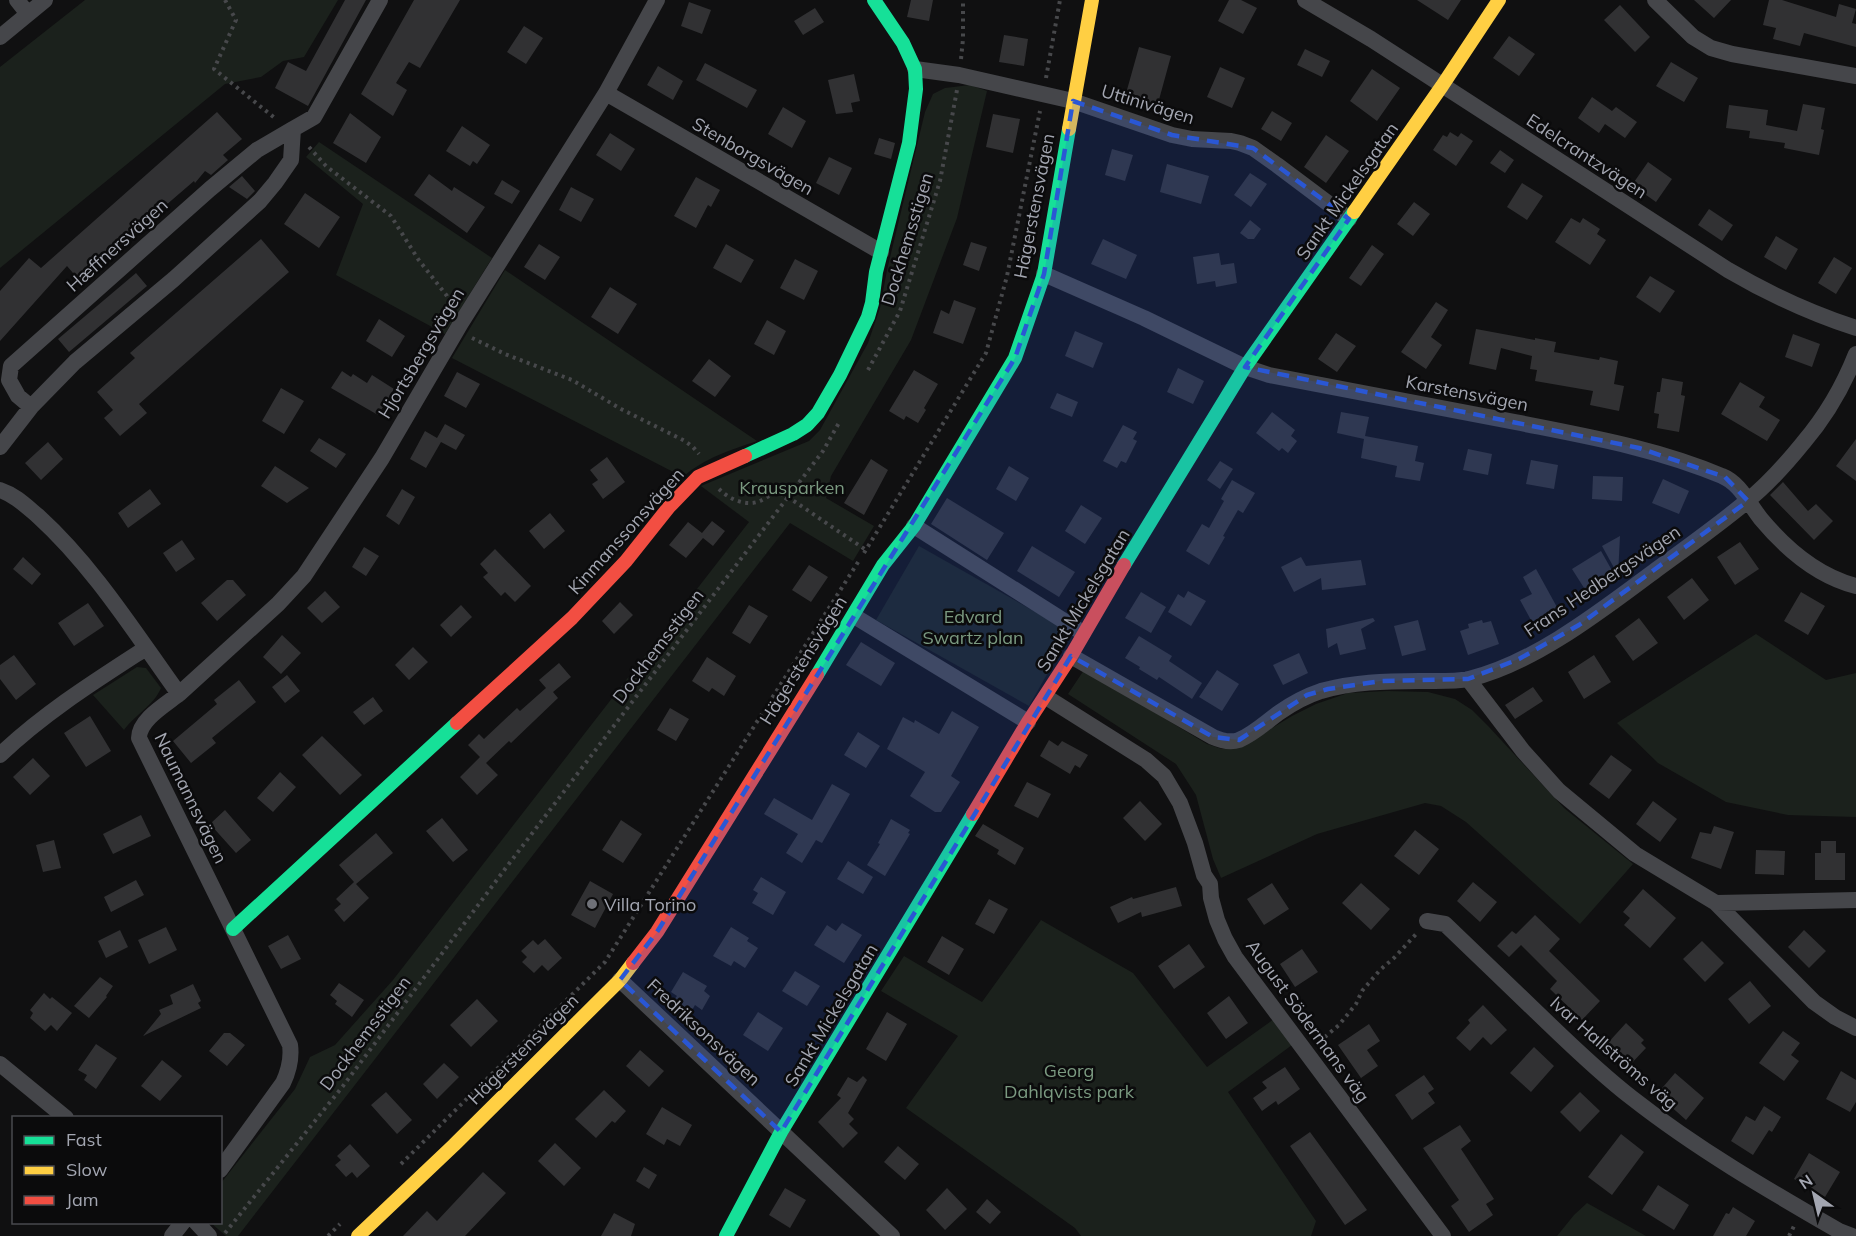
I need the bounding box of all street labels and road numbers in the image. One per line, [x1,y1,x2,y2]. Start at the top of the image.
street label: Uttinivägen [1099,79,1197,129]
street label: Edelcrantzvägen [1522,108,1652,204]
street label: Stenborgsvägen [688,112,818,200]
street label: Sankt Mickelsgatan [1291,118,1403,264]
street label: Hägerstensvägen [1009,131,1059,281]
street label: Dockhemsstigen [876,170,938,308]
street label: Hæffnersvägen [62,193,172,297]
street label: Hjortsbergsvägen [373,283,469,423]
street label: Karstensvägen [1404,370,1530,416]
street label: Kinmanssonsvägen [563,463,689,599]
street label: Frans Hedbergsvägen [1519,520,1685,642]
street label: Sankt Mickelsgatan [1031,524,1135,676]
street label: Dockhemsstigen [607,584,709,708]
street label: Hägerstensvägen [754,591,852,729]
street label: Naumannsvägen [149,729,233,867]
street label: August Södermans väg [1241,935,1375,1107]
street label: Sankt Mickelsgatan [779,939,883,1091]
street label: Dockhemsstigen [314,971,416,1095]
street label: Fredriksonsvägen [642,973,766,1091]
street label: Hägerstensvägen [463,989,583,1109]
street label: Ivar Hallströms väg [1545,991,1683,1115]

